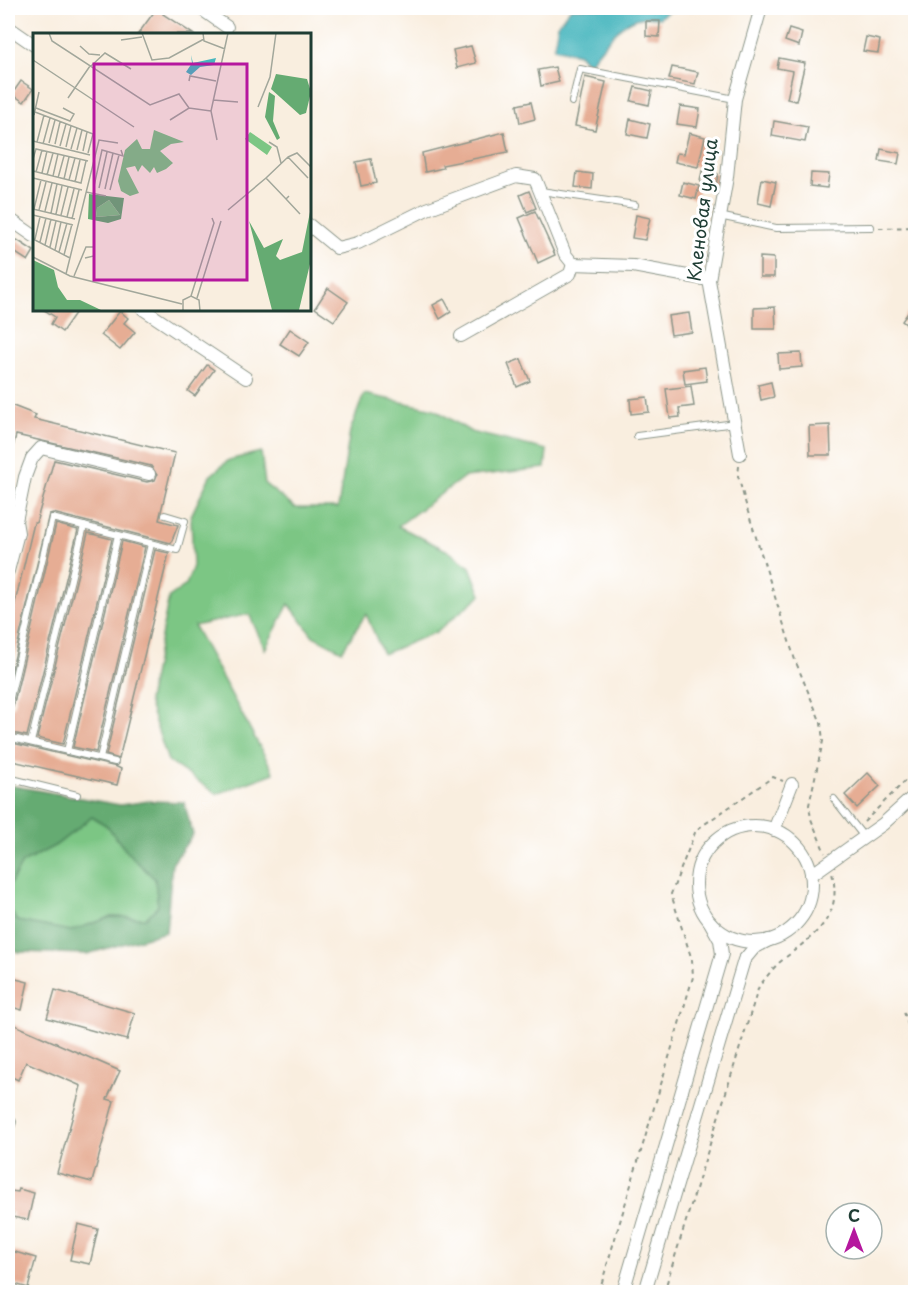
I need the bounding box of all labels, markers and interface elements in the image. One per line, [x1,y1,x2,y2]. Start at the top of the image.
inset map [33,33,310,310]
street label: Кленовая улица [679,136,724,283]
north arrow [824,1201,884,1261]
text: С [848,1203,860,1227]

